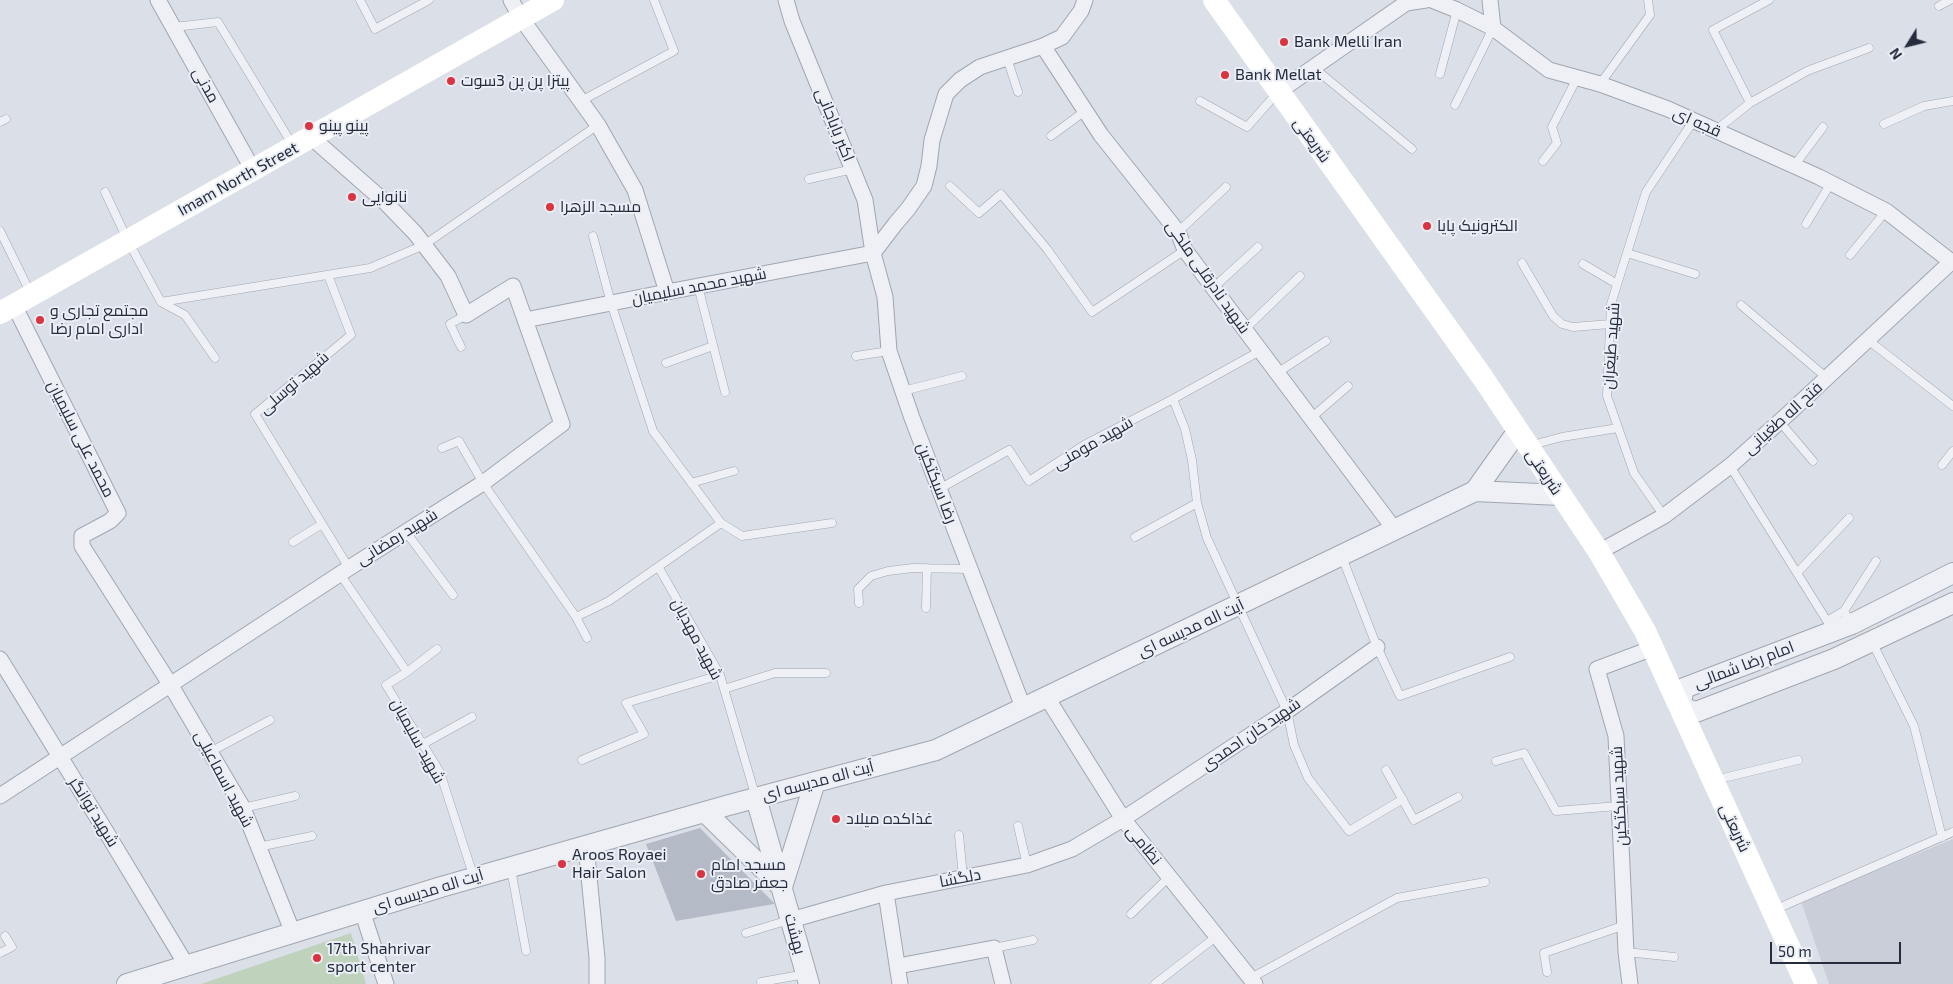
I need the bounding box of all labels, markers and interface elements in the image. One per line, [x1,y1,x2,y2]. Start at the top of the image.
north arrow [1883,20,1933,70]
place label: Bank Melli Iran [1294,32,1402,52]
marker: Bank Melli Iran [1278,36,1290,48]
text: N [1886,45,1905,63]
street label: مدنی [189,64,223,106]
place label: Bank Mellat [1235,65,1322,85]
marker: Bank Mellat [1219,69,1231,81]
place label: پیتزا پن پن 3سوت [461,71,569,91]
marker: پیتزا پن پن 3سوت [445,75,457,87]
street label: اکبر باباجانی [812,86,858,164]
street label: قجه ای [1670,103,1724,141]
street label: شریعتی [1289,114,1335,166]
place label: پینو پینو [319,116,368,136]
marker: پینو پینو [303,120,315,132]
street label: Imam North Street [174,138,302,220]
place label: نانوایی [362,187,407,207]
marker: نانوایی [346,191,358,203]
place label: مسجد الزهرا [560,197,641,217]
marker: مسجد الزهرا [544,201,556,213]
place label: الکترونیک پایا [1437,216,1518,236]
street label: شهید نادرقلی ملکی [1162,217,1254,337]
marker: الکترونیک پایا [1421,220,1433,232]
street label: شهید محمد سلیمیان [630,263,768,309]
place label: مجتمع تجاری و اداری امام رضا [50,301,149,339]
street label: شهید طیغران [1598,302,1624,390]
marker: مجتمع تجاری و اداری امام رضا [34,314,46,326]
street label: شهید توسلی [255,347,333,419]
street label: محمد علی سلیمیان [43,377,119,501]
street label: فتح اله طغیانی [1740,378,1826,458]
street label: شهید مومنی [1050,412,1136,474]
street label: رضا سبکتکین [913,440,961,526]
street label: شریعتی [1522,445,1566,499]
street label: شهید رمضانی [353,505,441,569]
street label: شهید مهدیان [667,595,727,683]
street label: آیت اله مدیسه ای [1135,595,1247,661]
street label: امام رضا شمالی [1691,637,1797,693]
street label: شهید خان احمدی [1198,694,1304,774]
street label: شهید سلیمیان [387,695,449,787]
street label: شهید اسماعیلی [190,727,258,831]
street label: شهید سبکتکین [1607,745,1631,847]
street label: آیت اله مدیسه ای [760,757,876,805]
street label: شهید توانگر [65,773,123,851]
street label: شریعتی [1716,801,1754,855]
place label: غذاکده میلاد [846,809,933,829]
marker: غذاکده میلاد [830,813,842,825]
street label: نظامی [1122,821,1166,869]
place label: Aroos Royaei Hair Salon [572,845,667,883]
place label: مسجد امام جعفر صادق [711,855,788,893]
marker: Aroos Royaei Hair Salon [556,858,568,870]
street label: آیت اله مدیسه ای [370,865,486,917]
street label: دلگشا [938,865,982,891]
marker: مسجد امام جعفر صادق [695,868,707,880]
street label: بهشت [780,911,810,957]
scale bar [1773,932,1904,964]
place label: 17th Shahrivar sport center [327,939,431,977]
text: 50 m [1778,942,1812,960]
marker: 17th Shahrivar sport center [311,952,323,964]

